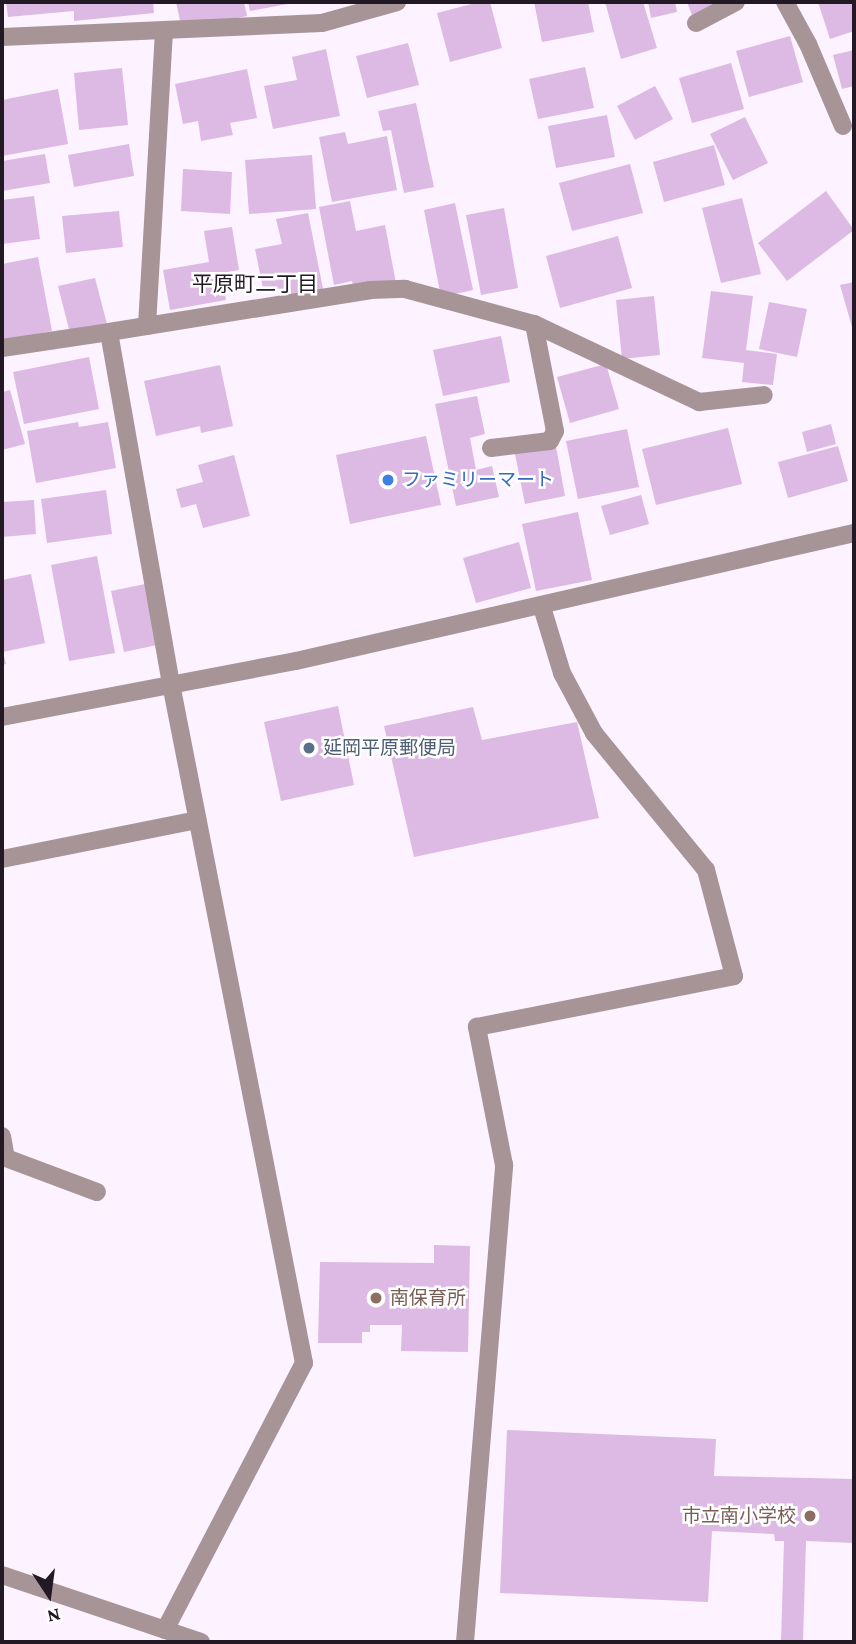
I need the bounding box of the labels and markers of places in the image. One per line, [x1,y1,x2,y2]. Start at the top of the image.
place label: ファミリーマート [402,469,554,491]
marker: ファミリーマート [380,472,396,488]
place label: 延岡平原郵便局 [323,737,456,759]
marker: 延岡平原郵便局 [301,740,317,756]
place label: 南保育所 [390,1287,466,1309]
marker: 南保育所 [368,1290,384,1306]
place label: 市立南小学校 [682,1505,796,1527]
marker: 市立南小学校 [802,1508,818,1524]

